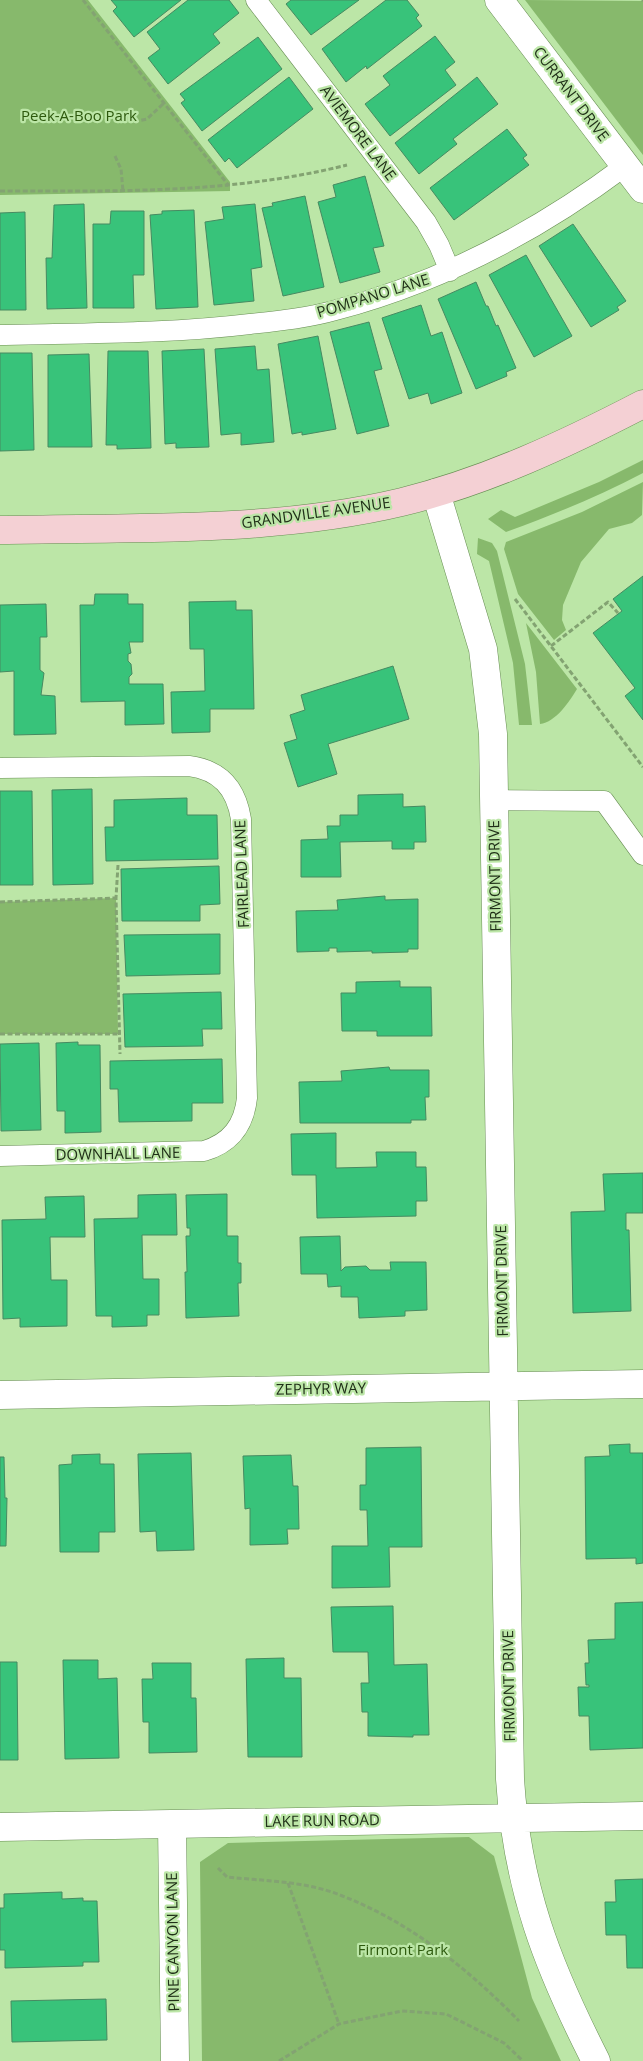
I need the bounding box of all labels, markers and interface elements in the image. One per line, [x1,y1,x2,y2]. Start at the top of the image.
street label: CURRANT DRIVE [530,42,614,145]
street label: AVIEMORE LANE [316,81,401,184]
park label: Peek-A-Boo Park [21,105,137,125]
street label: POMPANO LANE [314,268,431,322]
street label: GRANDVILLE AVENUE [240,492,392,532]
street label: FAIRLEAD LANE [229,820,253,928]
street label: FIRMONT DRIVE [483,820,505,932]
street label: DOWNHALL LANE [55,1142,181,1164]
street label: FIRMONT DRIVE [490,1225,512,1337]
street label: ZEPHYR WAY [276,1377,367,1399]
street label: FIRMONT DRIVE [497,1630,519,1742]
street label: LAKE RUN ROAD [264,1809,380,1831]
street label: PINE CANYON LANE [161,1872,183,2012]
park label: Firmont Park [358,1939,448,1959]

